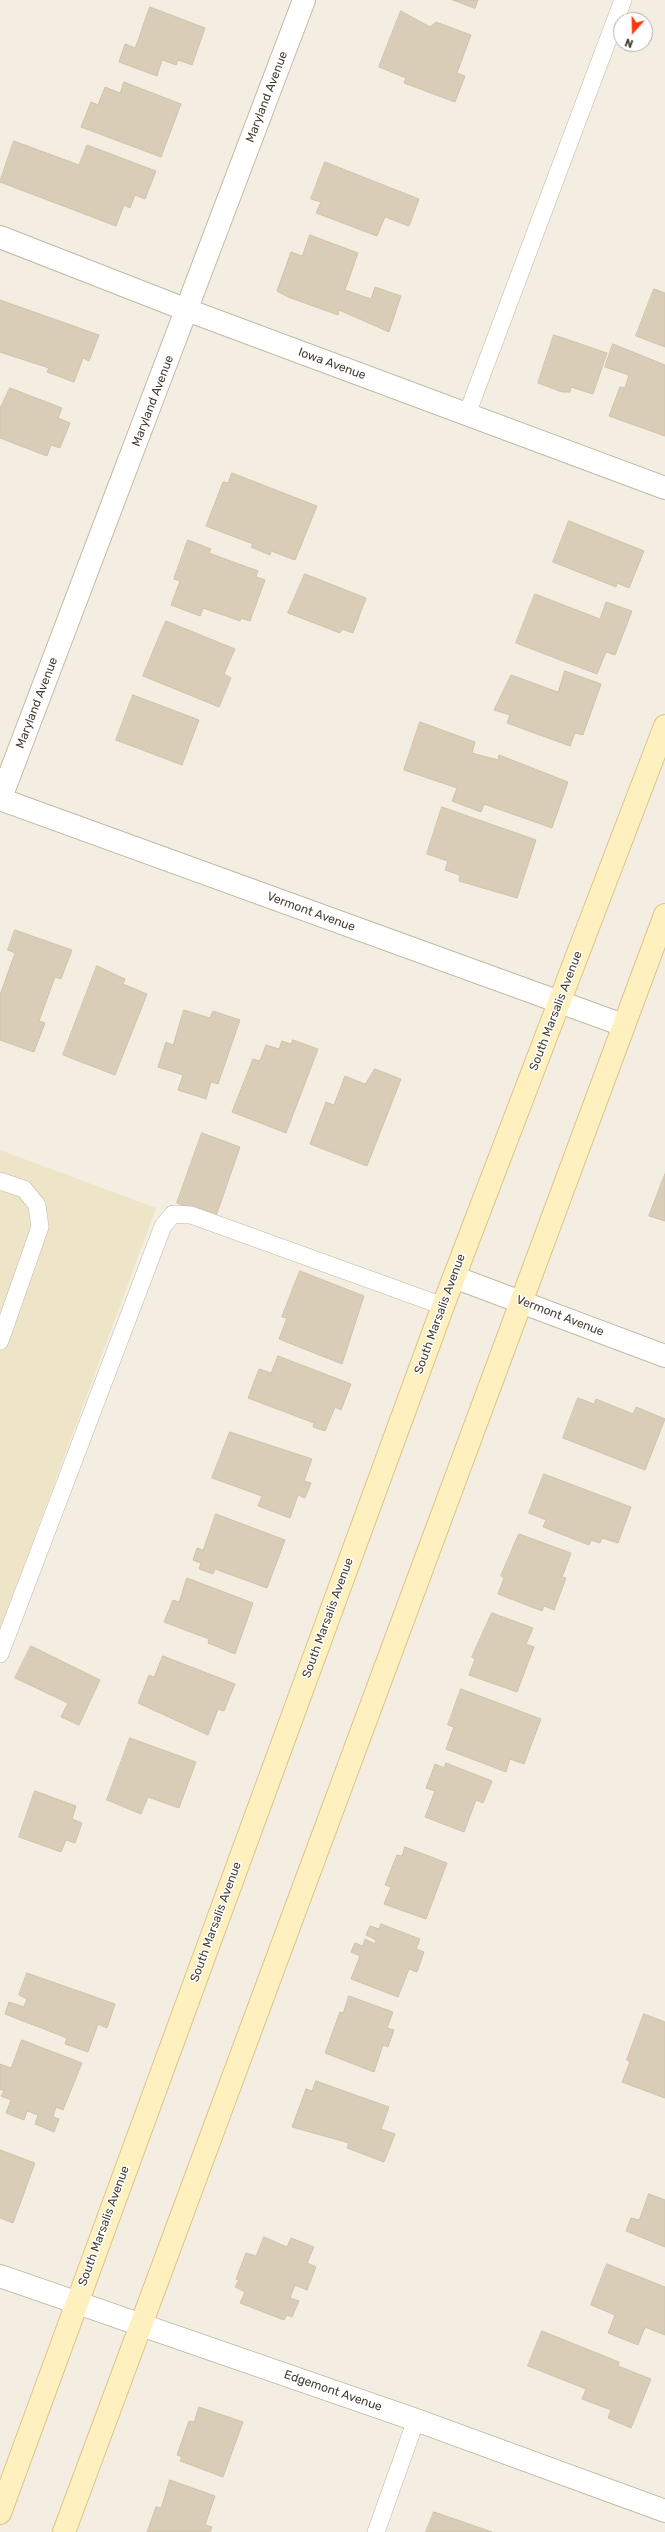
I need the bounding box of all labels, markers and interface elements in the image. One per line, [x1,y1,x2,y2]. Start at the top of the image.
north arrow [613,12,653,52]
text: N [623,35,635,50]
street label: Maryland Avenue [243,49,291,145]
street label: Iowa Avenue [296,345,368,383]
street label: Maryland Avenue [129,353,177,449]
street label: Maryland Avenue [13,655,61,751]
street label: Vermont Avenue [265,889,357,935]
street label: South Marsalis Avenue [527,949,585,1073]
street label: South Marsalis Avenue [412,1252,468,1376]
street label: Vermont Avenue [514,1293,606,1339]
street label: South Marsalis Avenue [300,1556,356,1680]
street label: South Marsalis Avenue [188,1860,244,1984]
street label: South Marsalis Avenue [76,2164,132,2288]
street label: Edgemont Avenue [282,2367,384,2415]

